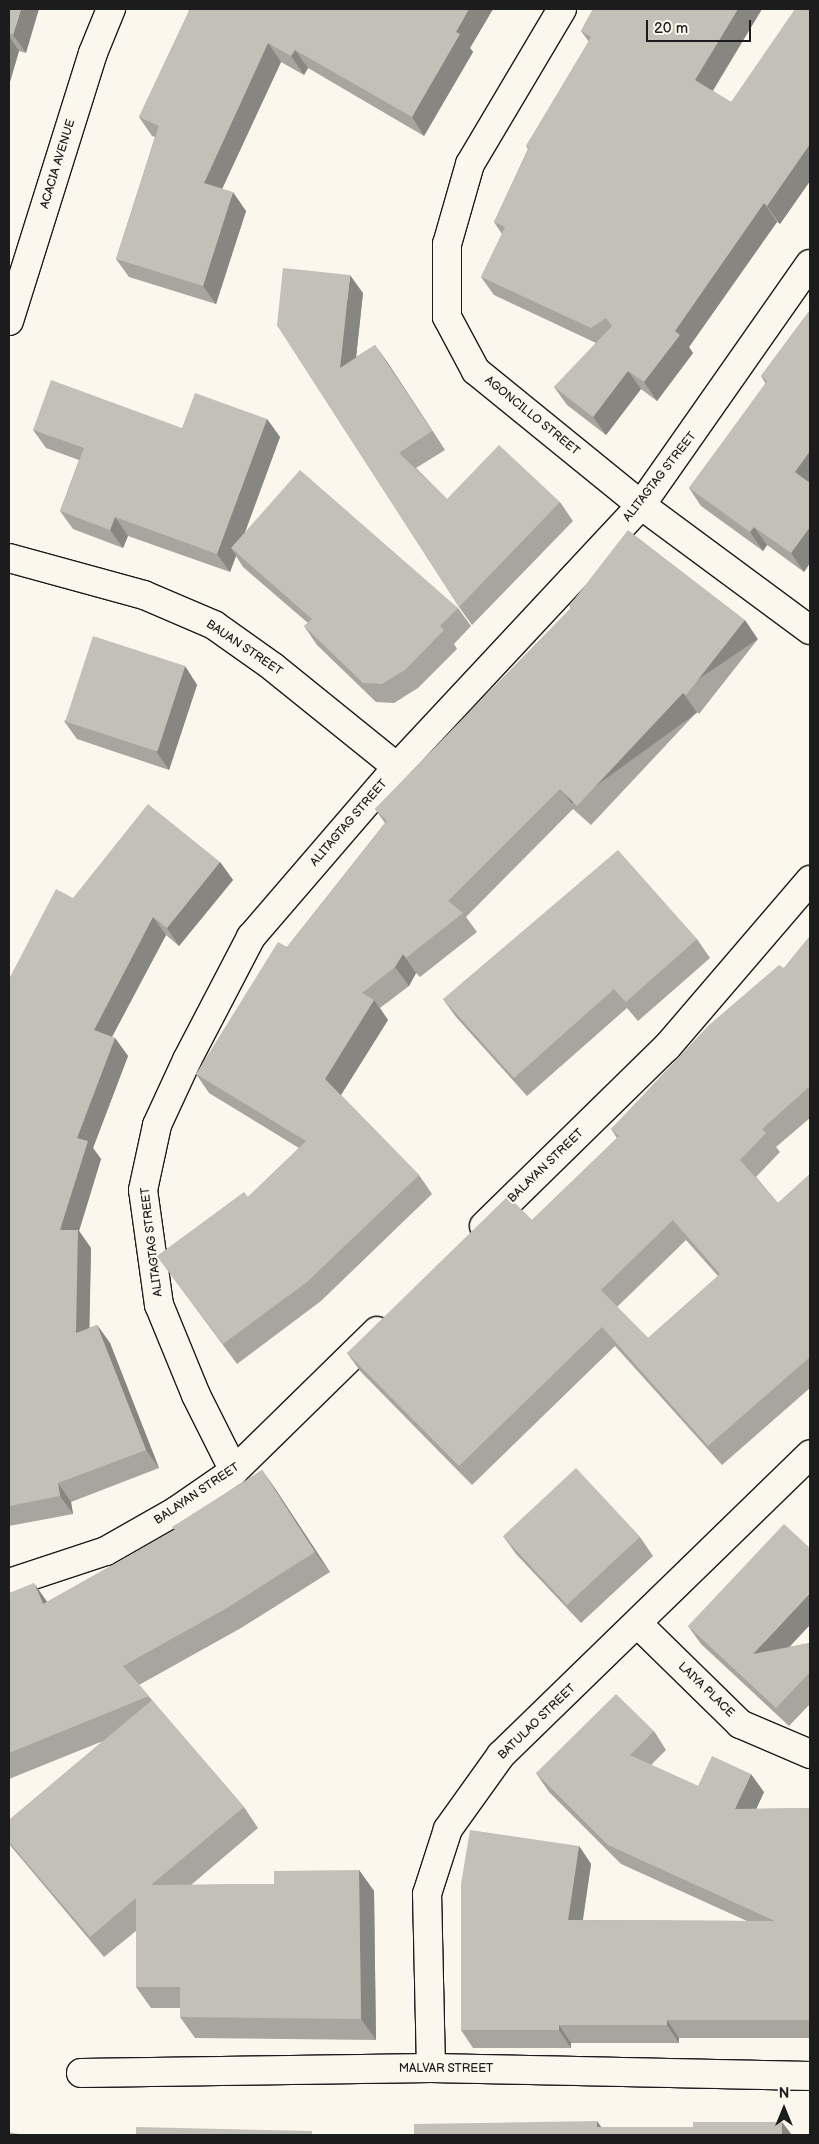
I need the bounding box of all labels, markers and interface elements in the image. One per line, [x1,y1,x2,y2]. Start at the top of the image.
scale bar [649,10,754,42]
text: 20 m [654,19,688,38]
street label: ACACIA AVENUE [38,118,78,210]
street label: AGONCILLO STREET [482,373,582,459]
street label: ALITAGTAG STREET [620,429,700,525]
street label: BAUAN STREET [203,617,285,679]
street label: ALITAGTAG STREET [307,777,391,869]
street label: BALAYAN STREET [505,1126,587,1206]
street label: ALITAGTAG STREET [138,1186,166,1298]
street label: BALAYAN STREET [152,1460,242,1528]
street label: LAIYA PLACE [675,1660,737,1720]
street label: BATULAO STREET [495,1681,579,1763]
street label: MALVAR STREET [399,2062,493,2076]
north arrow [759,2084,809,2134]
text: N [779,2085,789,2102]

